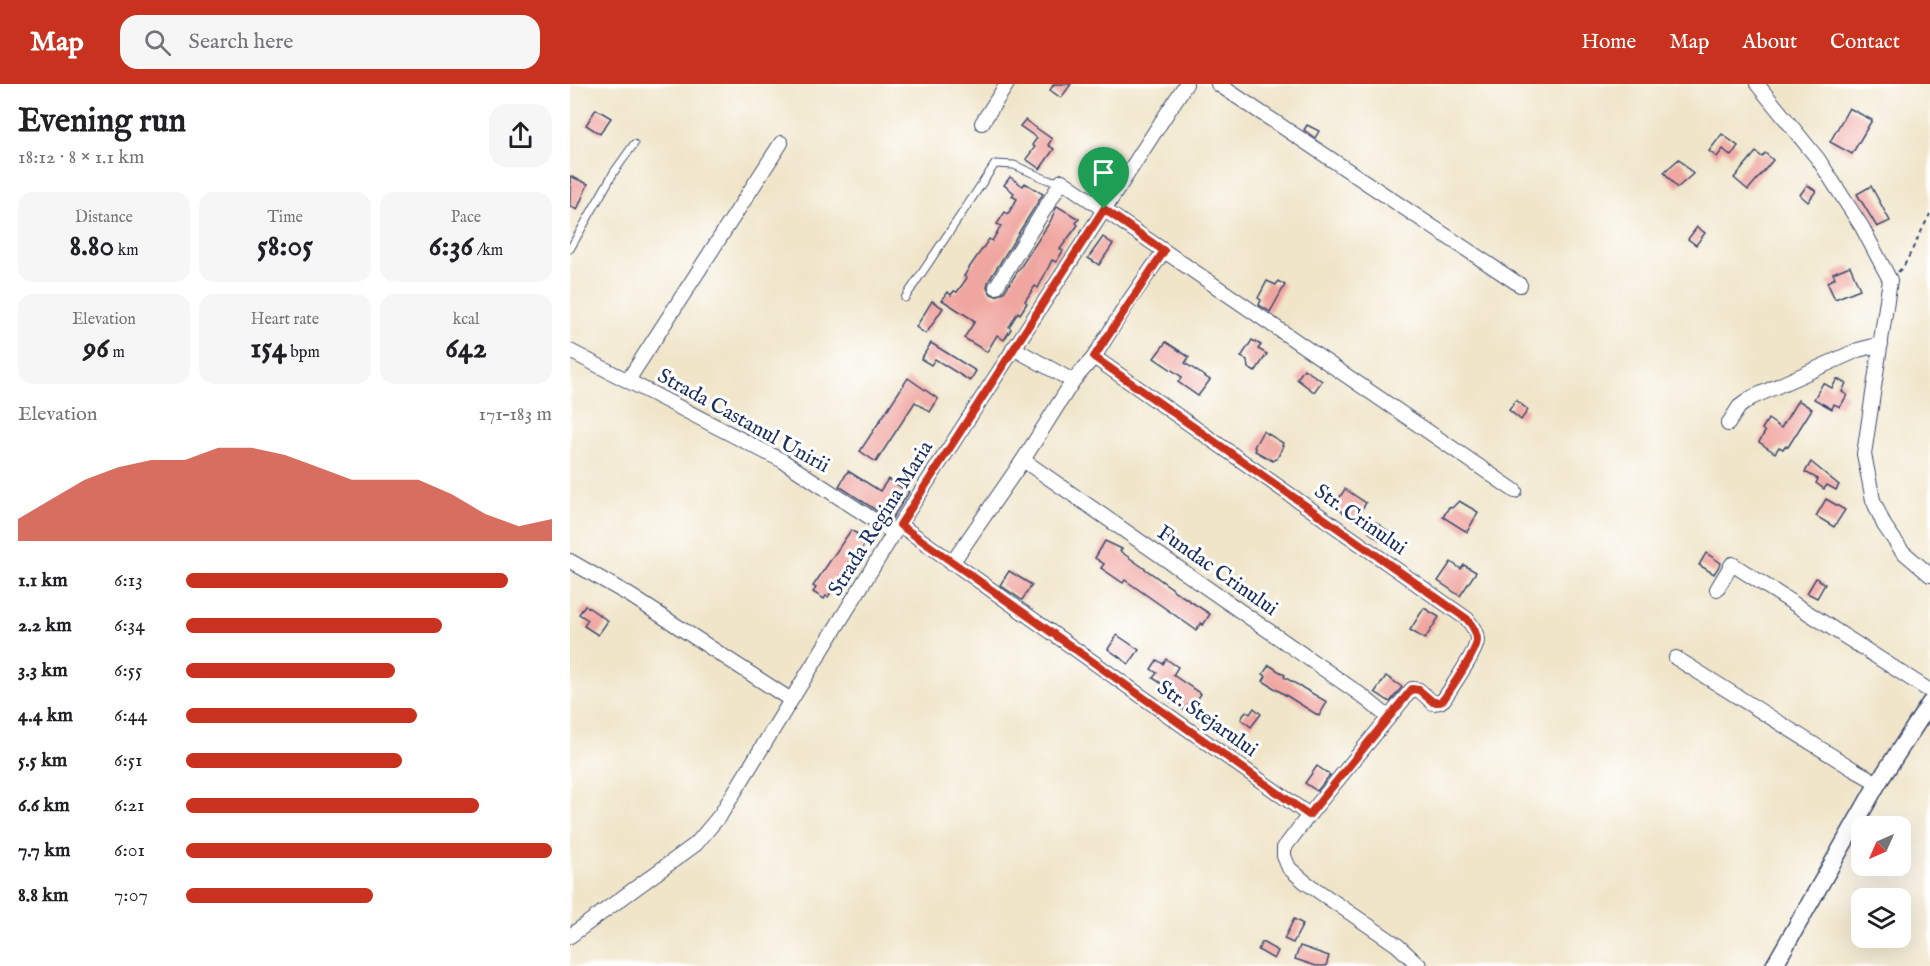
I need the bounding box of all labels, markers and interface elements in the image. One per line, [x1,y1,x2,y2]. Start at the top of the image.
search box [120,15,540,69]
text: Map [30,25,84,60]
icon: search [141,26,174,59]
text: Search here [189,28,293,56]
text: Home [1581,29,1636,56]
text: Map [1669,29,1709,56]
text: About [1742,29,1797,56]
text: Contact [1830,29,1900,56]
text: Evening run [18,101,186,143]
button: share [489,104,552,167]
text: 18:12 · 8 × 1.1 km [18,145,144,170]
pin [1078,147,1129,209]
icon: arrive [1087,156,1120,189]
text: Distance [75,208,133,228]
text: Time [267,208,303,228]
text: Pace [451,208,481,228]
text: 8.80 [69,228,114,266]
text: 58:05 [257,228,313,266]
text: 6:36 [429,228,473,266]
text: km [114,241,139,261]
text: /km [473,241,503,261]
text: Elevation [72,310,136,330]
text: Heart rate [251,310,319,330]
text: kcal [453,310,479,330]
text: 96 [83,330,109,368]
text: 154 [250,330,287,368]
text: 642 [445,330,487,368]
text: m [109,343,125,363]
text: bpm [287,343,320,363]
street label: Strada Castanul Unirii [652,363,834,480]
text: Elevation [18,402,97,427]
text: 171–183 m [478,402,552,427]
street label: Strada Regina Maria [823,435,940,602]
street label: Str. Crinului [1309,479,1412,562]
street label: Fundac Crinului [1151,520,1283,623]
text: 1.1 km [18,568,68,593]
text: 6:13 [114,568,143,593]
text: 2.2 km [18,613,72,638]
text: 6:34 [114,613,145,638]
text: 3.3 km [18,658,68,683]
text: 6:55 [114,658,142,683]
street label: Str. Stejarului [1151,675,1263,764]
text: 4.4 km [18,703,73,728]
text: 6:44 [114,703,147,728]
text: 5.5 km [18,748,67,773]
text: 6:51 [114,748,142,773]
text: 6.6 km [18,793,70,818]
text: 6:21 [114,793,145,818]
north arrow [1851,816,1911,876]
map controls [1851,816,1911,948]
text: 7.7 km [18,838,70,863]
text: 6:01 [114,838,145,863]
text: 8.8 km [18,883,69,908]
text: 7:07 [114,883,148,908]
button: layers [1851,888,1911,948]

